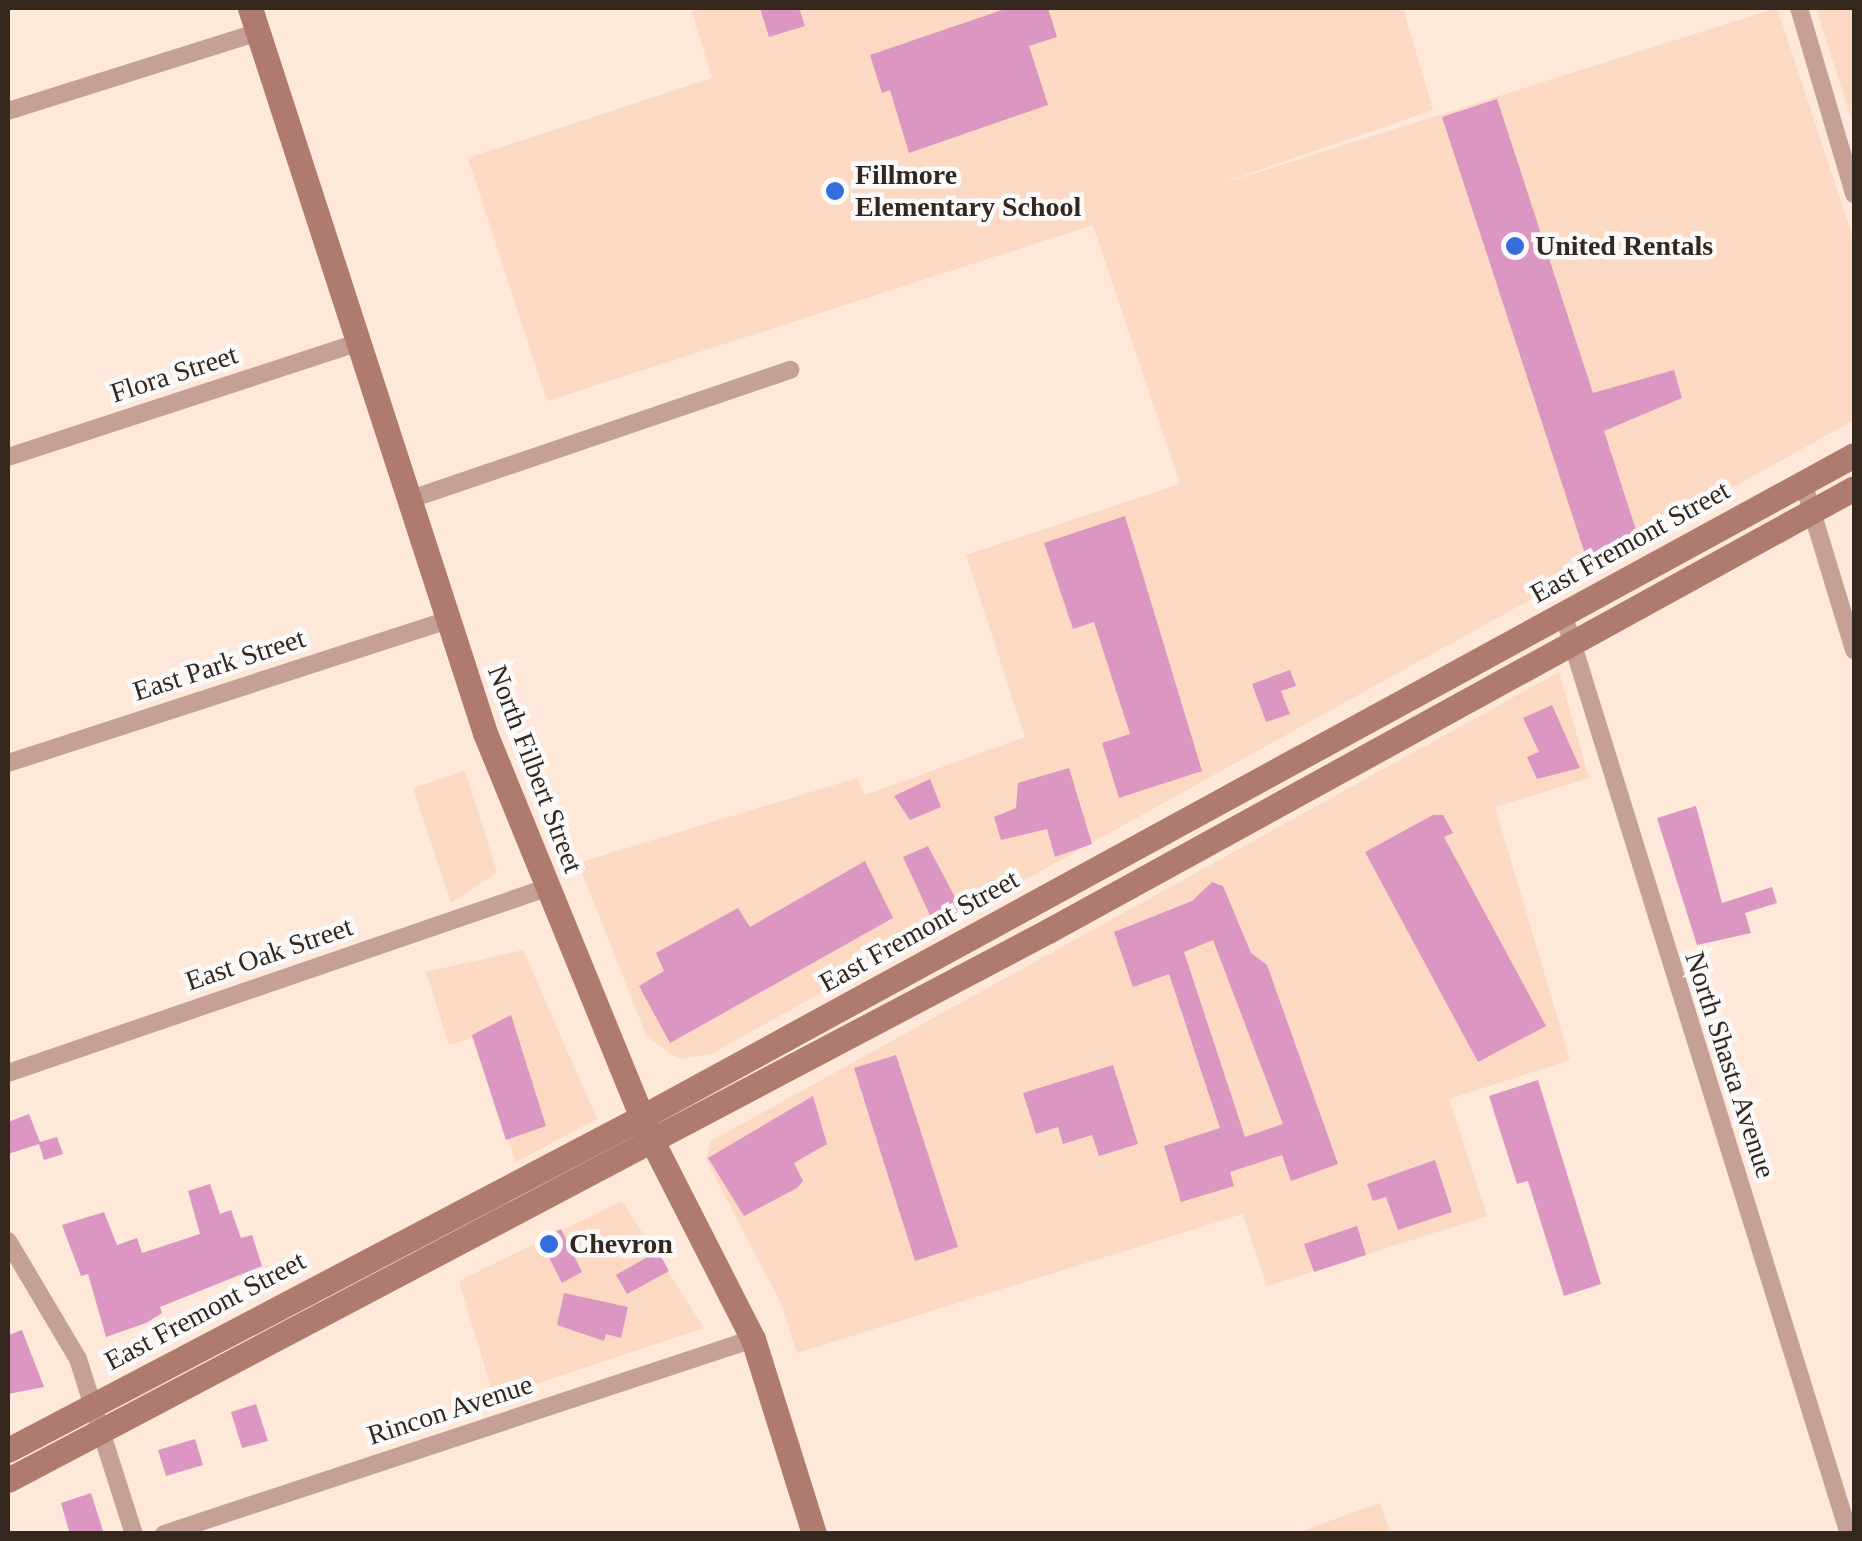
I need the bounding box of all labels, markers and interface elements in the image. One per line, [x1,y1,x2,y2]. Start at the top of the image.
place label: Fillmore Elementary School [855,158,1081,224]
marker: Fillmore Elementary School [824,180,846,202]
place label: United Rentals [1535,229,1713,263]
marker: United Rentals [1504,235,1526,257]
street label: Flora Street [106,338,242,410]
street label: East Fremont Street [1525,473,1735,611]
street label: East Park Street [129,621,309,709]
street label: North Filbert Street [480,661,590,877]
street label: East Fremont Street [814,862,1024,1000]
street label: East Oak Street [181,910,357,998]
street label: North Shasta Avenue [1677,947,1783,1183]
place label: Chevron [569,1227,673,1261]
marker: Chevron [538,1233,560,1255]
street label: East Fremont Street [99,1244,311,1378]
street label: Rincon Avenue [363,1367,537,1453]

